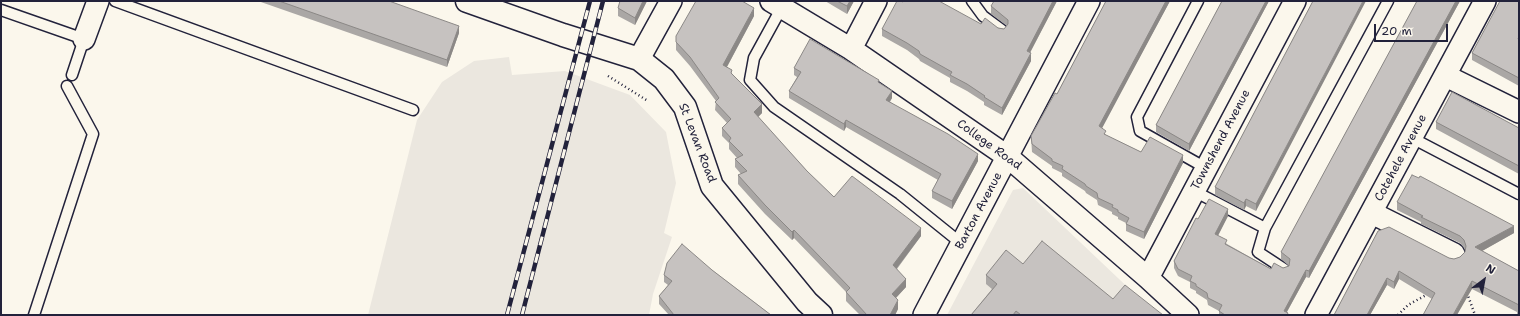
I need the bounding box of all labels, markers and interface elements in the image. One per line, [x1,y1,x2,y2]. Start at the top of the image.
scale bar [1376,16,1450,42]
text: 20 m [1381,23,1412,39]
street label: Townshend Avenue [1188,87,1254,193]
street label: St Levan Road [675,101,719,185]
street label: Cotehele Avenue [1372,112,1430,204]
street label: College Road [954,117,1024,173]
street label: Barton Avenue [953,170,1005,252]
north arrow [1464,260,1504,300]
text: N [1483,261,1498,278]

